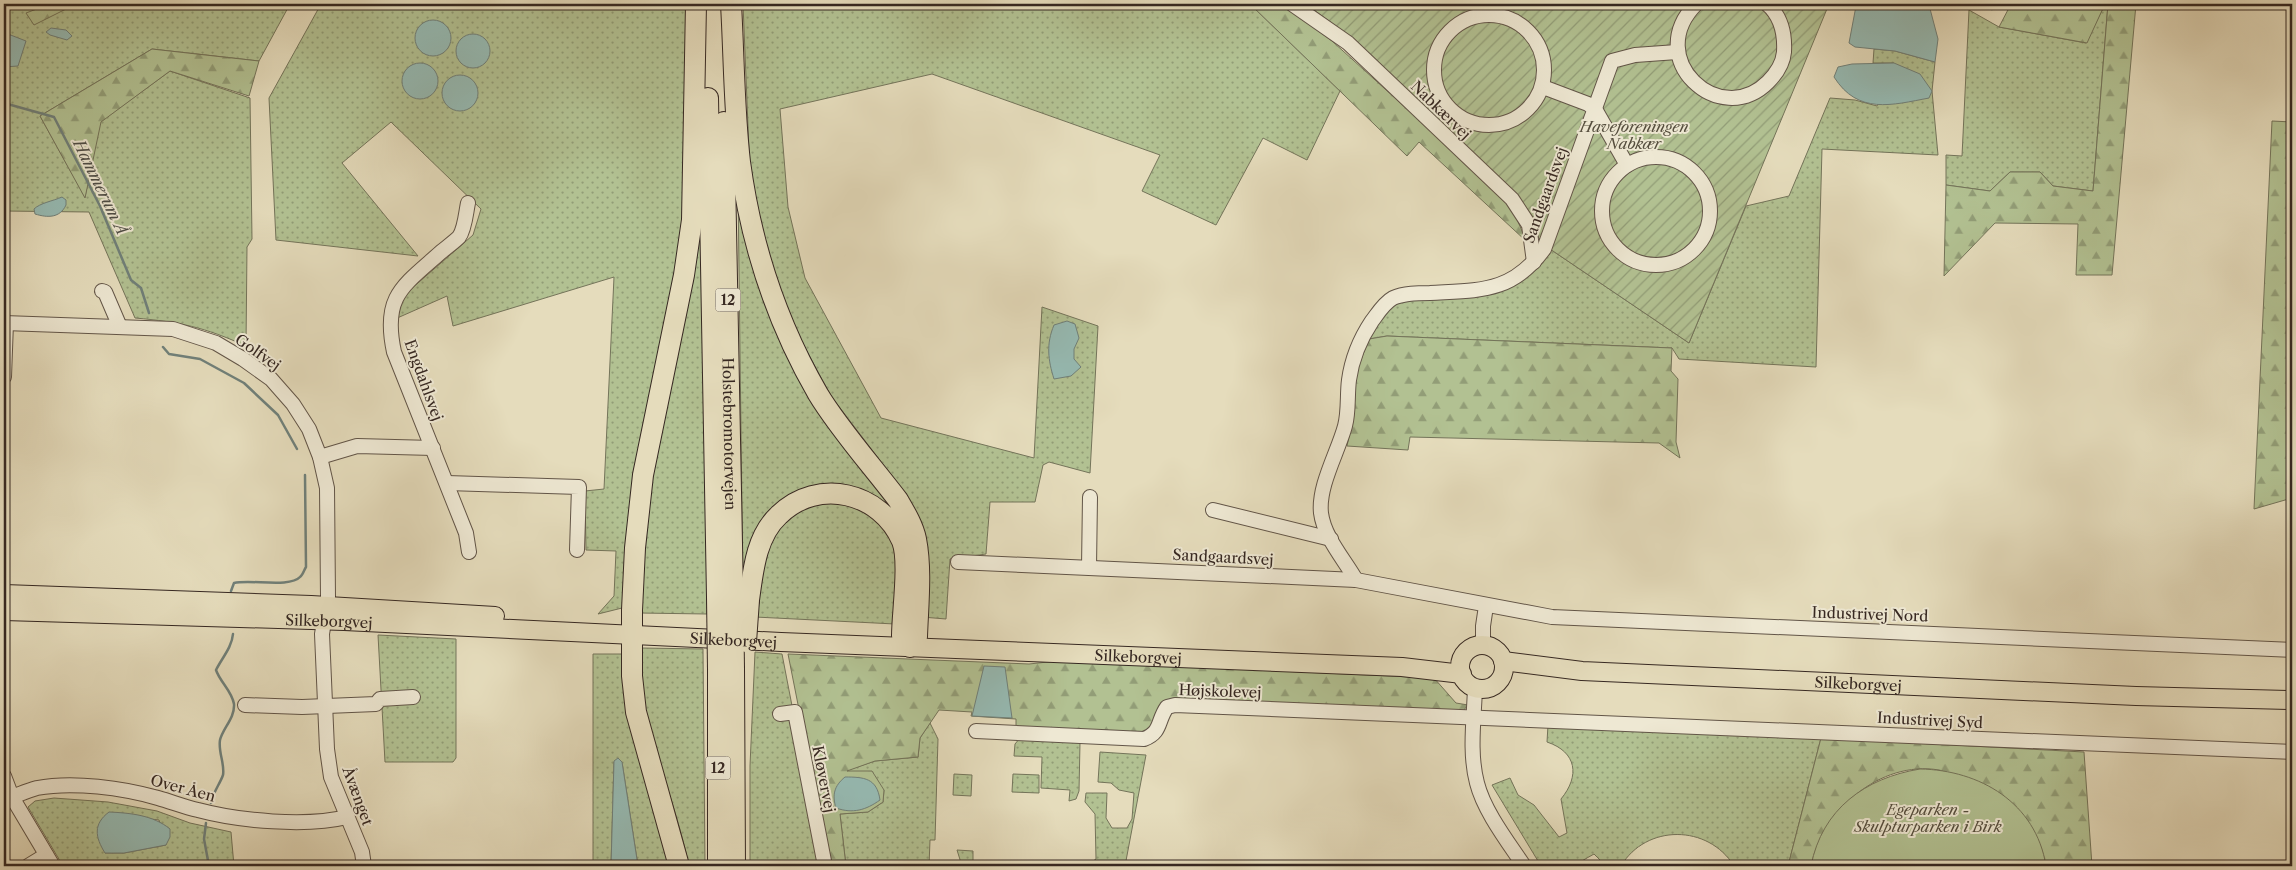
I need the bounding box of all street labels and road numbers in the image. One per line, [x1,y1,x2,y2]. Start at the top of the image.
street label: Nabkærvej [1407,77,1475,143]
street label: Sandgaardsvej [1519,144,1571,246]
road number: 12 [716,288,740,312]
street label: Golfvej [231,329,285,375]
street label: Engdahlsvej [400,337,448,423]
street label: Holstebromotorvejen [719,357,741,511]
street label: Sandgaardsvej [1172,545,1274,569]
street label: Industrivej Nord [1811,602,1929,626]
street label: Silkeborgvej [285,610,373,632]
street label: Silkeborgvej [689,628,777,651]
street label: Silkeborgvej [1094,645,1182,668]
street label: Silkeborgvej [1814,672,1902,695]
street label: Højskolevej [1178,680,1262,702]
street label: Industrivej Syd [1876,708,1984,732]
street label: Kløvervej [808,744,840,814]
road number: 12 [706,756,730,780]
street label: Åvænget [338,763,378,829]
street label: Over Åen [148,770,218,806]

